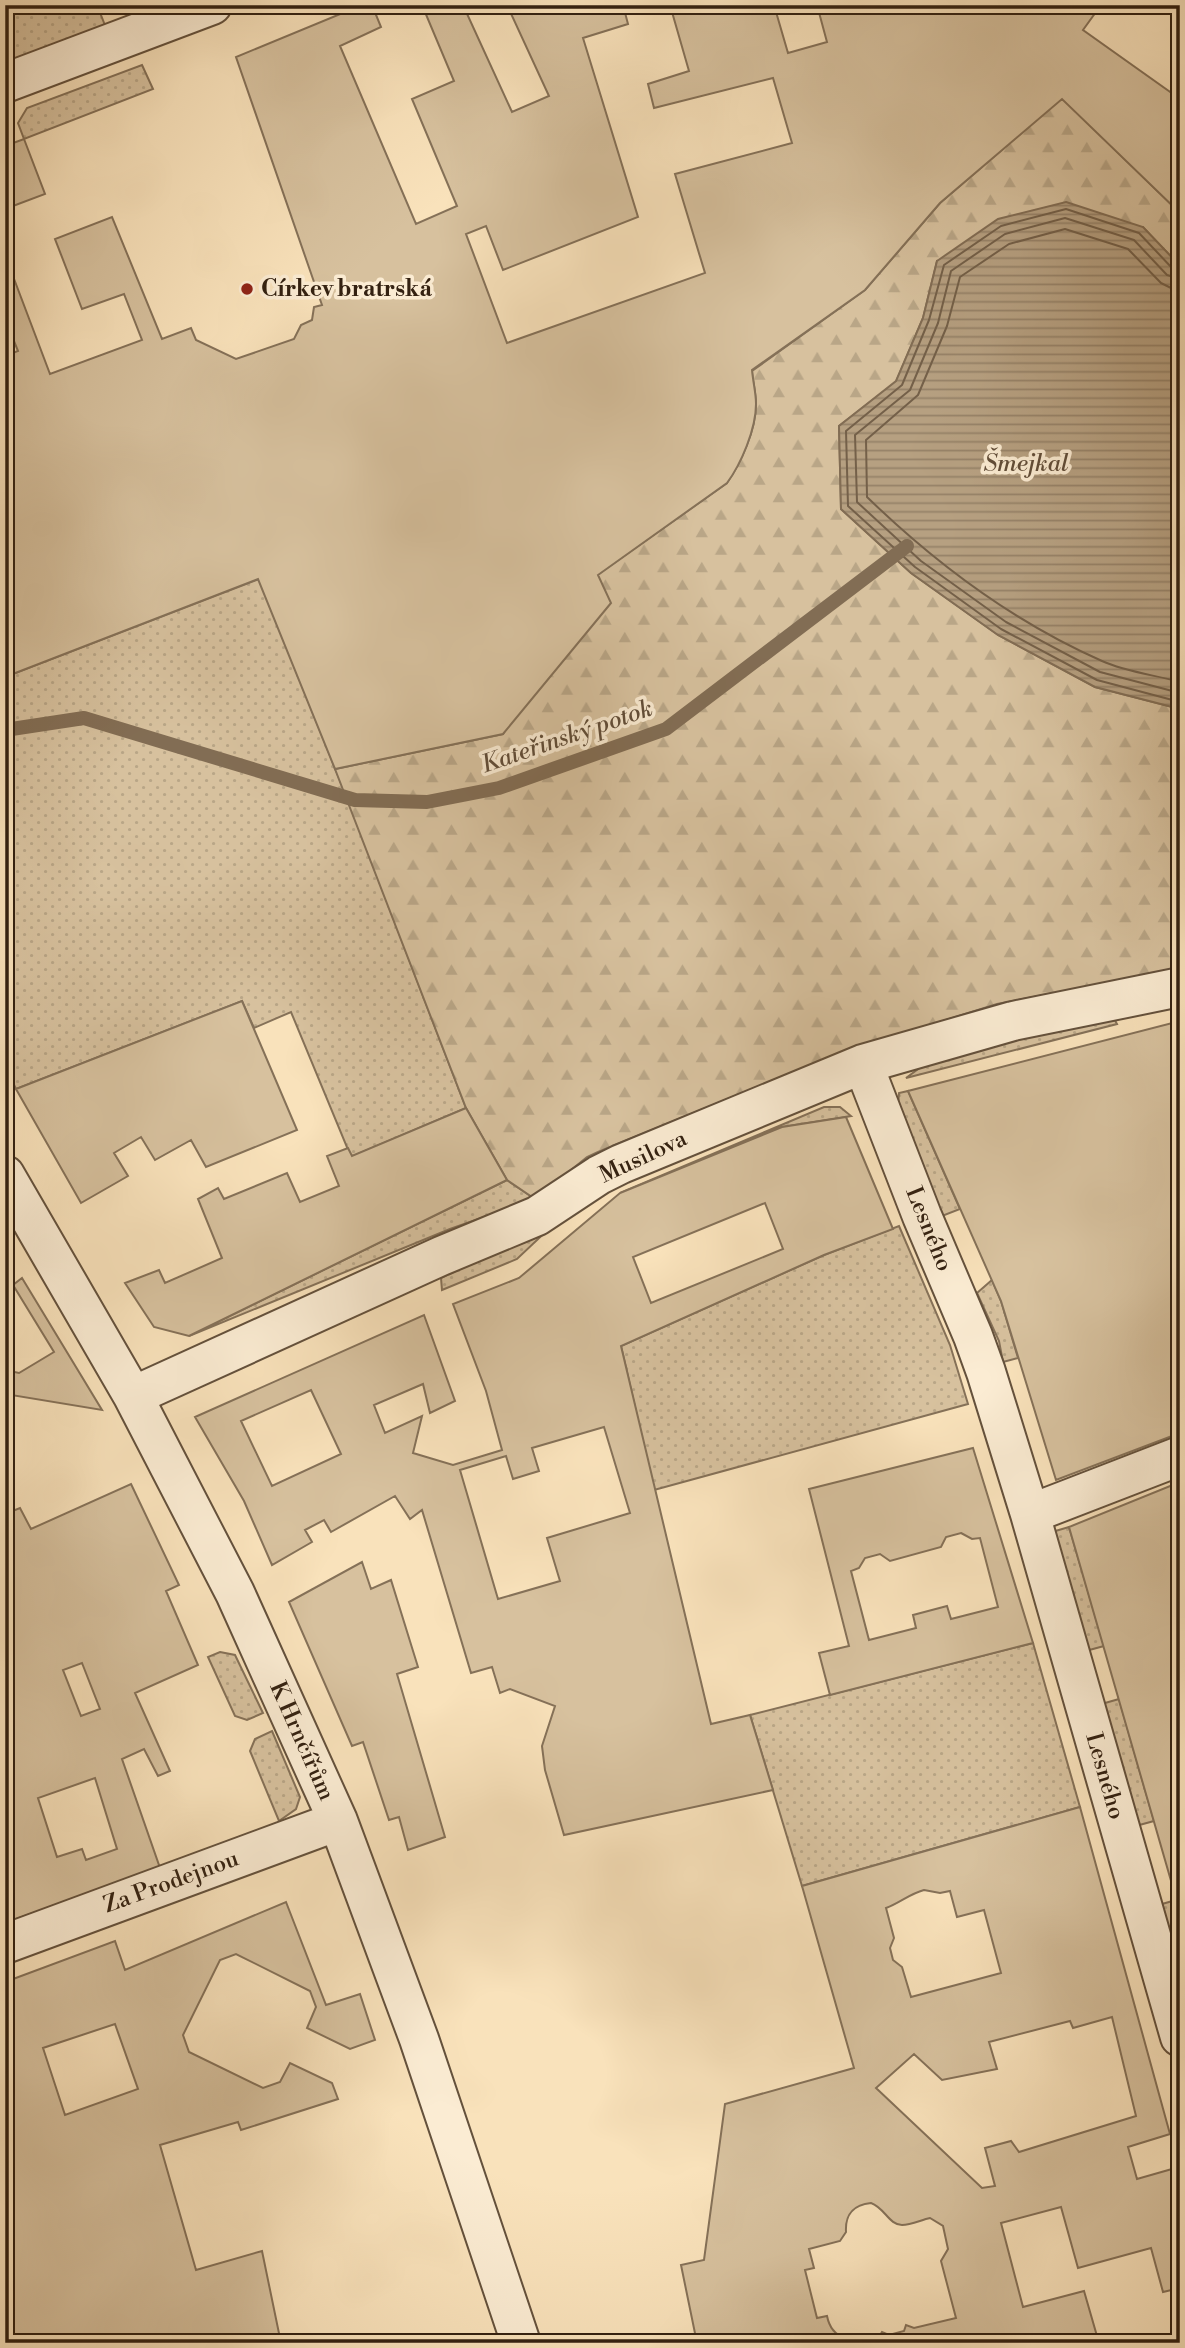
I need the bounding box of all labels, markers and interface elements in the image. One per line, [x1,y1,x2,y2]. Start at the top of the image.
place label: Církev bratrská [261,275,433,303]
marker: Církev bratrská [239,281,255,297]
water label: Šmejkal [983,447,1069,479]
water label: Kateřinský potok [477,694,657,780]
street label: Musilova [595,1124,692,1189]
street label: Lesného [899,1183,959,1275]
street label: K Hrnčířům [263,1677,341,1805]
street label: Lesného [1079,1729,1131,1823]
street label: Za Prodejnou [100,1845,242,1919]

